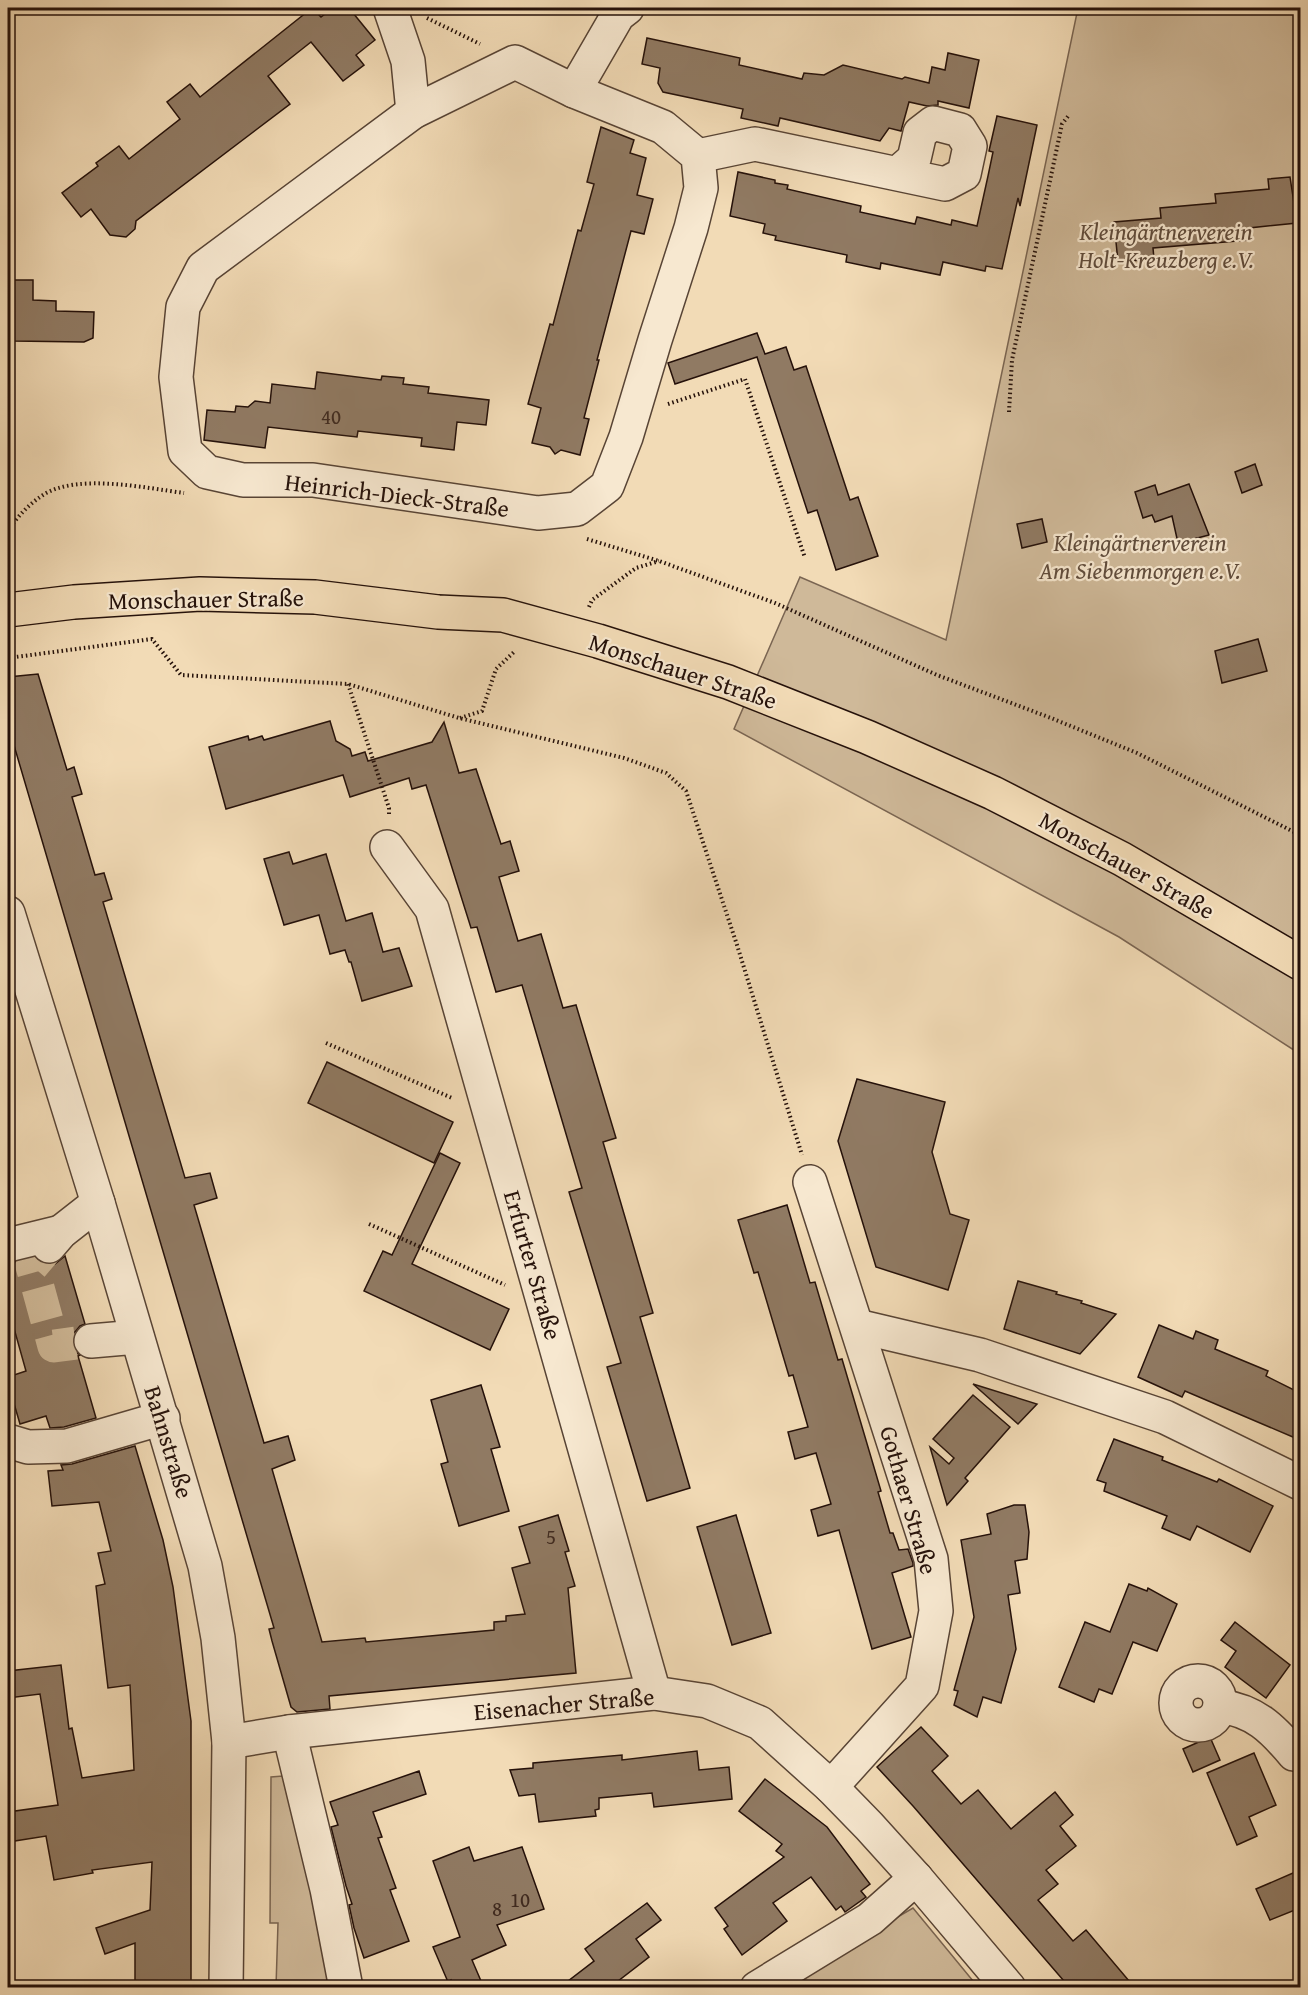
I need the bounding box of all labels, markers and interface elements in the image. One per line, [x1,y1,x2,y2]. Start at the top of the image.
park label: Kleingärtnerverein Holt-Kreuzberg e.V. [1077,214,1254,277]
house number: 40 [321,401,341,432]
street label: Heinrich-Dieck-Straße [283,464,511,526]
park label: Kleingärtnerverein Am Siebenmorgen e.V. [1038,525,1241,588]
street label: Monschauer Straße [108,580,304,618]
street label: Monschauer Straße [584,624,782,718]
street label: Monschauer Straße [1033,802,1221,928]
street label: Erfurter Straße [495,1186,571,1344]
street label: Bahnstraße [135,1381,203,1503]
street label: Gothaer Straße [871,1422,947,1578]
house number: 5 [546,1521,556,1552]
street label: Eisenacher Straße [472,1679,656,1729]
house number: 10 [510,1884,530,1915]
house number: 8 [492,1893,502,1924]

